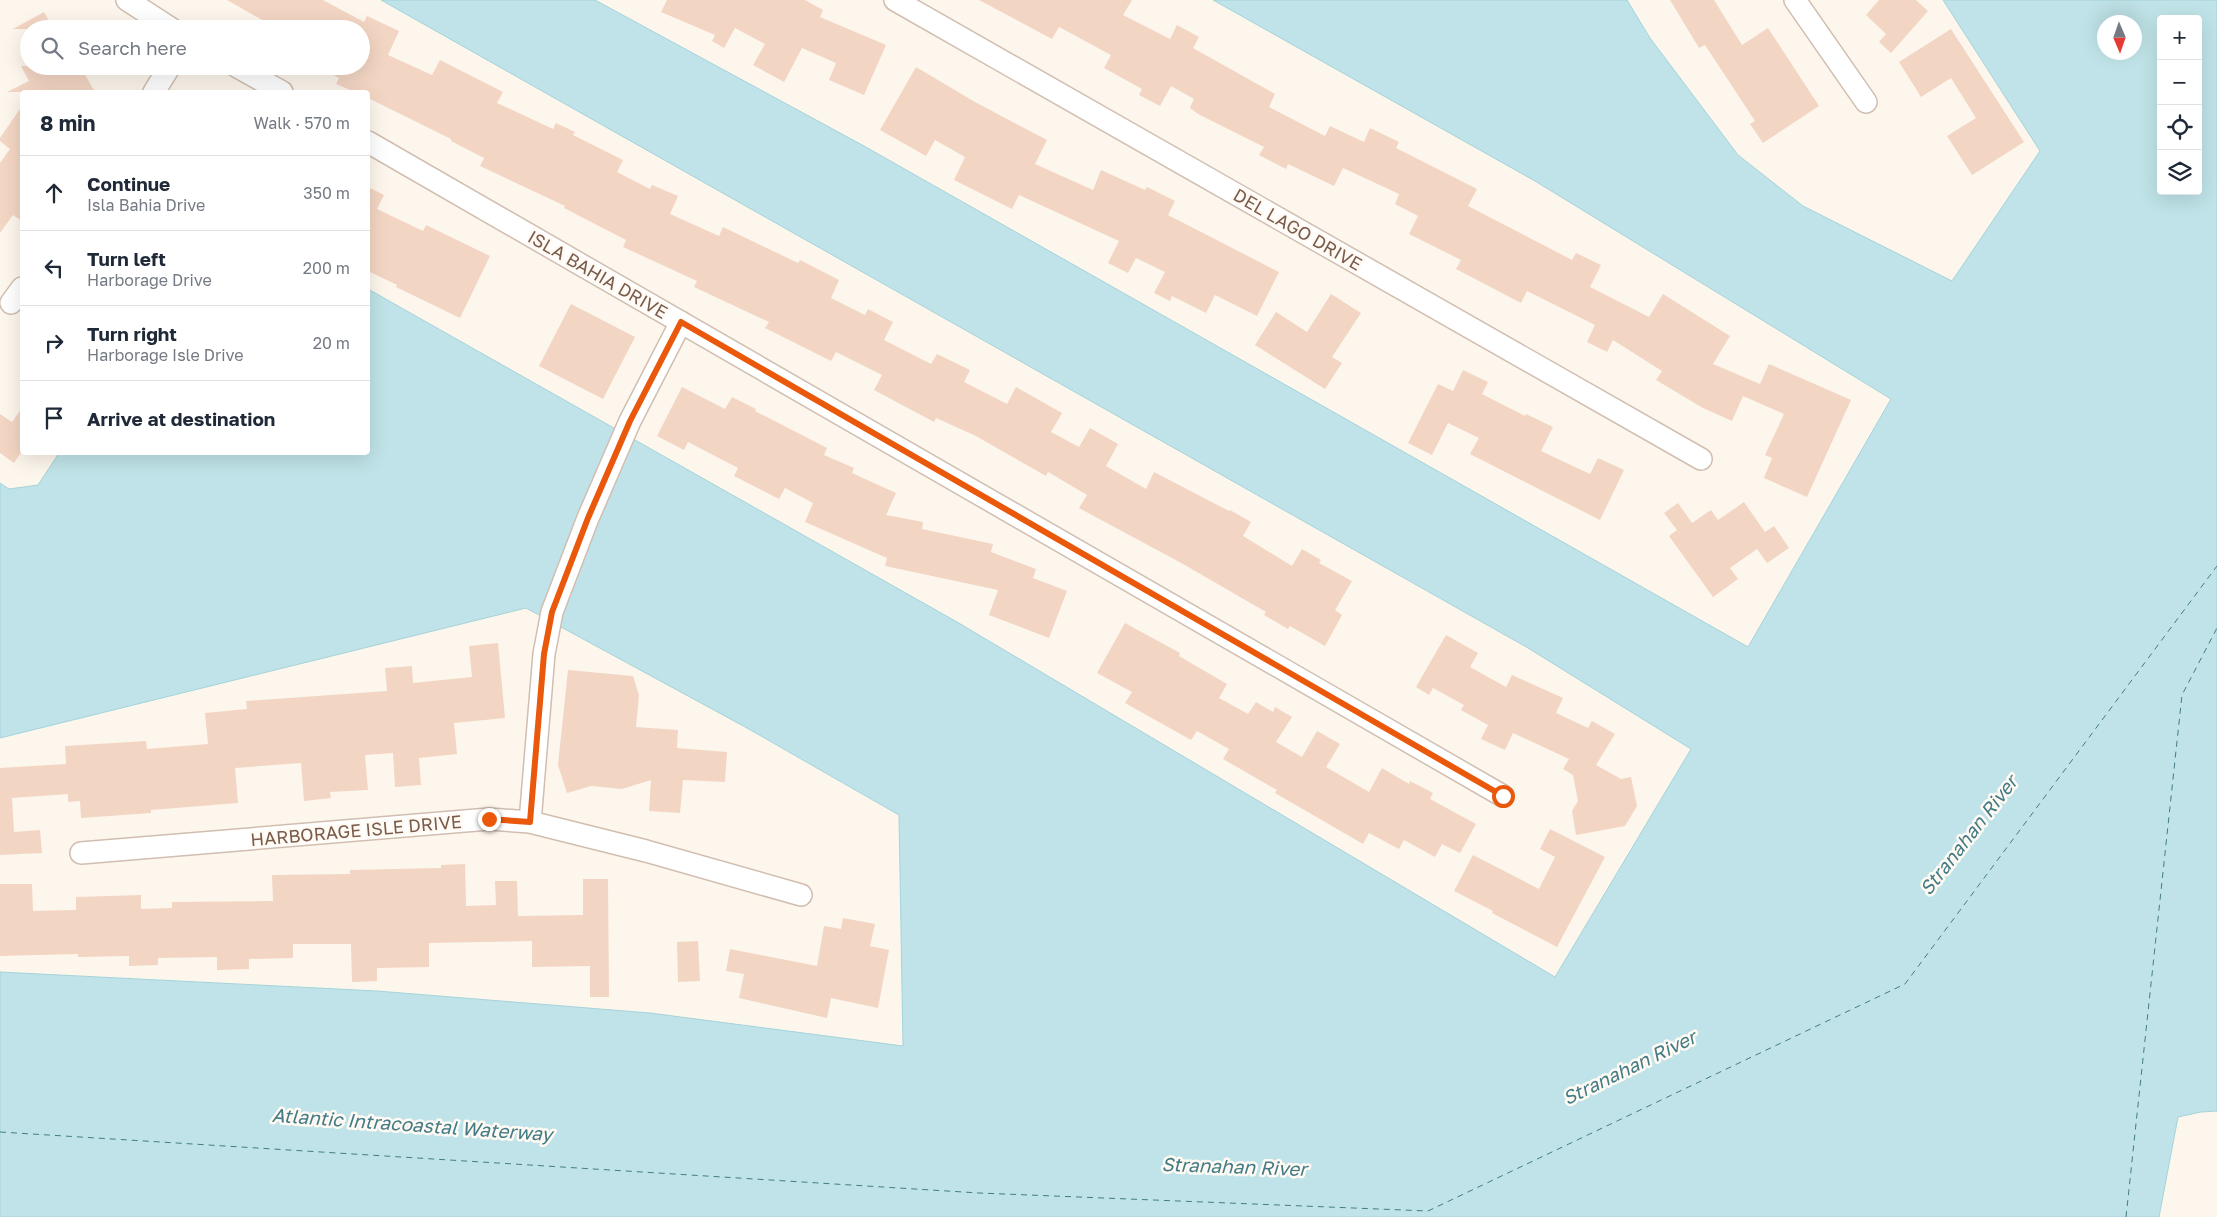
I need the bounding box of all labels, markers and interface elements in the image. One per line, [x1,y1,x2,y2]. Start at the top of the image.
north arrow [2097,15,2142,60]
map controls [2157,15,2202,195]
button: + [2157,15,2202,60]
search box [20,20,370,75]
icon: search [38,34,66,62]
text: Search here [78,36,187,59]
button: − [2157,60,2202,105]
button: locate [2157,105,2202,150]
text: 8 min [40,110,96,136]
text: Walk · 570 m [253,113,350,133]
button: layers [2157,150,2202,195]
text: Continue [87,172,170,195]
icon: ahead [40,179,68,207]
text: 350 m [303,183,350,203]
street label: DEL LAGO DRIVE [1230,183,1366,275]
text: Isla Bahia Drive [87,195,205,215]
street label: ISLA BAHIA DRIVE [524,225,672,323]
text: Turn left [87,247,166,270]
icon: left [40,254,68,282]
text: 200 m [303,258,350,278]
text: Harborage Drive [87,270,212,290]
text: Turn right [87,322,177,345]
icon: right [40,329,68,357]
text: 20 m [313,333,350,353]
text: Harborage Isle Drive [87,345,244,365]
icon: arrive [40,404,68,432]
text: Arrive at destination [87,407,275,430]
water label: Stranahan River [1914,769,2023,899]
route start [1492,785,1515,808]
route end [478,808,501,831]
street label: HARBORAGE ISLE DRIVE [250,810,462,850]
water label: Stranahan River [1559,1024,1702,1109]
water label: Atlantic Intracoastal Waterway [271,1103,555,1145]
water label: Stranahan River [1161,1152,1310,1180]

